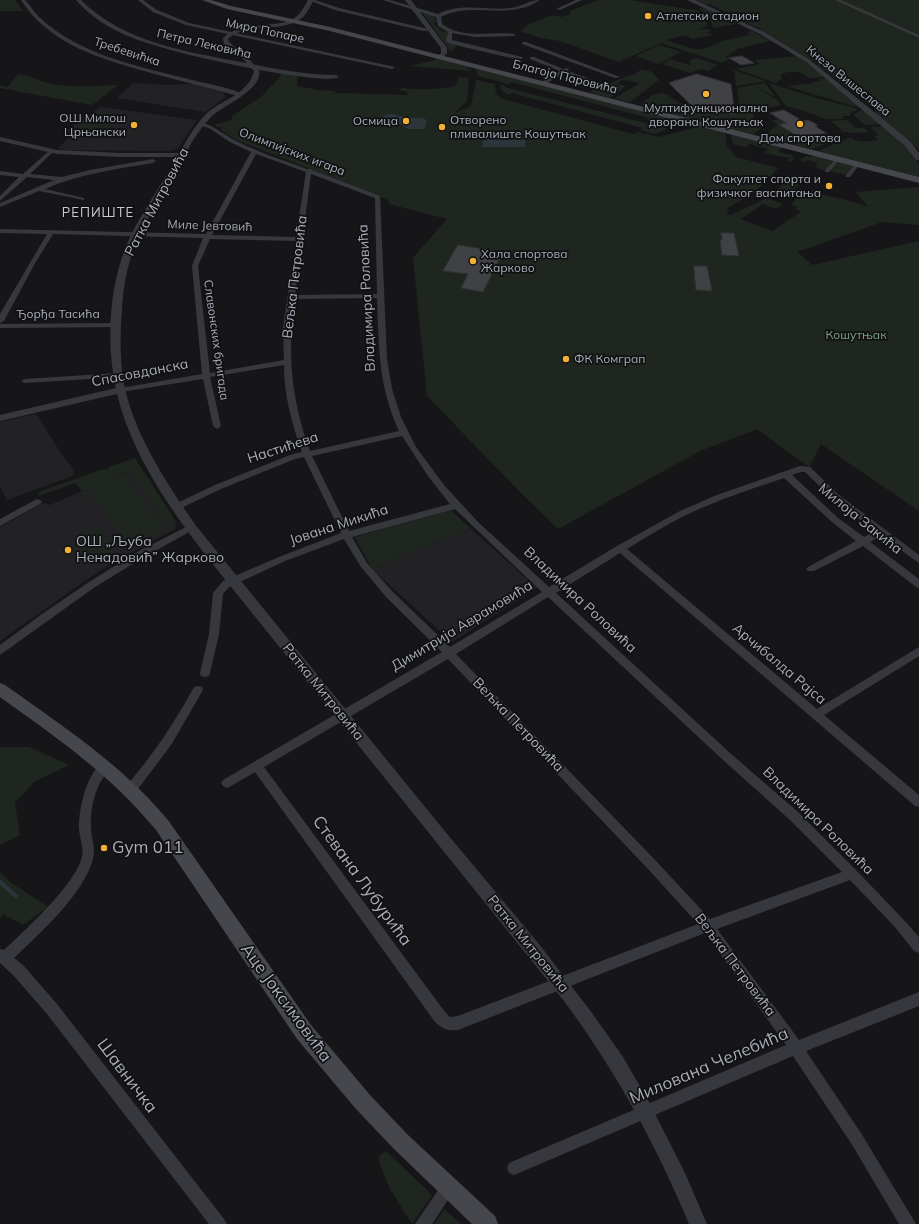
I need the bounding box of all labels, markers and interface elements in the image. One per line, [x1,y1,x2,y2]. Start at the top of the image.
place label: Атлетски стадион [656,9,759,23]
marker: Атлетски стадион [643,11,653,21]
street label: Мира Попаре [224,16,306,46]
street label: Петра Лековића [155,26,253,62]
street label: Требевићка [92,35,162,69]
street label: Кнеза Вишеслава [803,43,893,119]
street label: Благоја Паровића [511,57,619,97]
marker: Мултифункционална дворана Кошутњак [701,89,711,99]
place label: Мултифункционална дворана Кошутњак [644,101,768,129]
place label: ОШ Милош Црњански [59,111,126,139]
place label: Отворено пливалиште Кошутњак [450,113,586,141]
place label: Осмица [353,114,398,128]
marker: Осмица [401,116,411,126]
marker: Дом спортова [795,119,805,129]
marker: ОШ Милош Црњански [129,120,139,130]
marker: Отворено пливалиште Кошутњак [437,122,447,132]
street label: Олимпијских игара [237,125,347,179]
place label: Дом спортова [759,131,841,145]
street label: Ратка Митровића [121,145,193,259]
place label: Факултет спорта и физичког васпитања [697,172,821,200]
marker: Факултет спорта и физичког васпитања [824,181,834,191]
district label: РЕПИШТЕ [62,205,134,221]
street label: Вељка Петровића [279,214,311,340]
street label: Миле Јевтовић [167,217,253,235]
street label: Владимира Роловића [355,224,379,372]
place label: Хала спортова Жарково [481,247,568,275]
marker: Хала спортова Жарково [468,256,478,266]
street label: Славонских бригада [200,279,232,401]
street label: Ђорђа Тасића [16,307,100,321]
park label: Кошутњак [825,328,887,342]
place label: ФК Комграп [574,352,645,366]
marker: ФК Комграп [561,354,571,364]
street label: Спасовданска [90,355,190,391]
street label: Настићева [245,429,321,467]
street label: Милоја Закића [815,480,905,558]
street label: Јована Микића [288,501,390,549]
place label: ОШ „Љуба Ненадовић” Жарково [76,534,224,566]
street label: Владимира Роловића [520,543,640,657]
marker: ОШ „Љуба Ненадовић” Жарково [63,545,73,555]
street label: Димитрија Аврамовића [388,577,536,675]
street label: Арчибалда Рајса [729,620,829,708]
street label: Ратка Митровића [279,640,367,744]
street label: Вељка Петровића [469,675,567,775]
street label: Владимира Роловића [759,764,877,878]
street label: Стевана Лубурића [308,812,416,950]
place label: Gym 011 [112,838,183,858]
marker: Gym 011 [99,843,109,853]
street label: Ратка Митровића [484,892,572,996]
street label: Вељка Петровића [691,910,779,1020]
street label: Аце Јоксимовића [236,940,336,1066]
street label: Милована Челебића [627,1023,791,1109]
street label: Шавничка [92,1035,162,1117]

